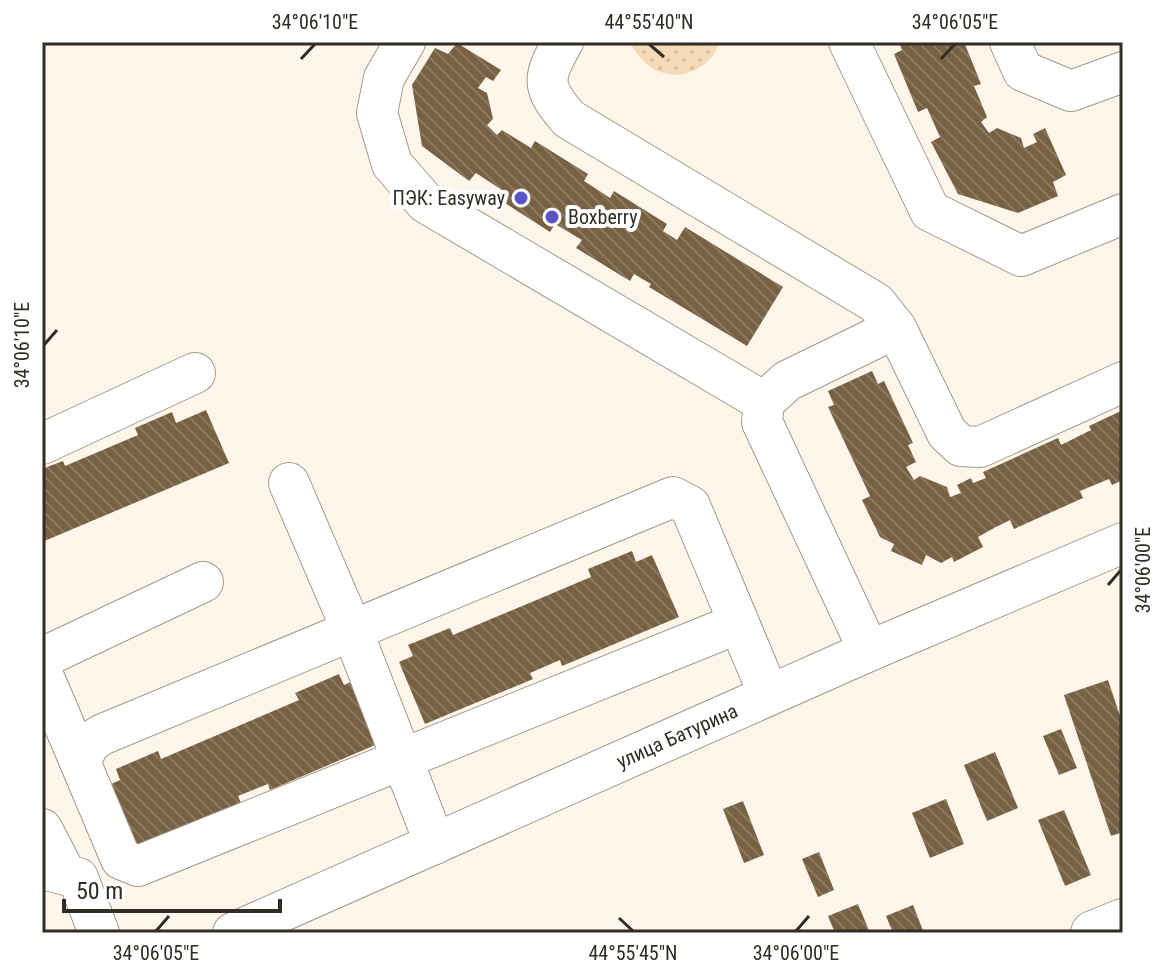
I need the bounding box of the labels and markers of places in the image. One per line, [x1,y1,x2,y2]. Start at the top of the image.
place label: ПЭК: Easyway [393,186,505,210]
marker: ПЭК: Easyway [512,189,530,207]
place label: Boxberry [568,205,637,229]
marker: Boxberry [543,208,561,226]

